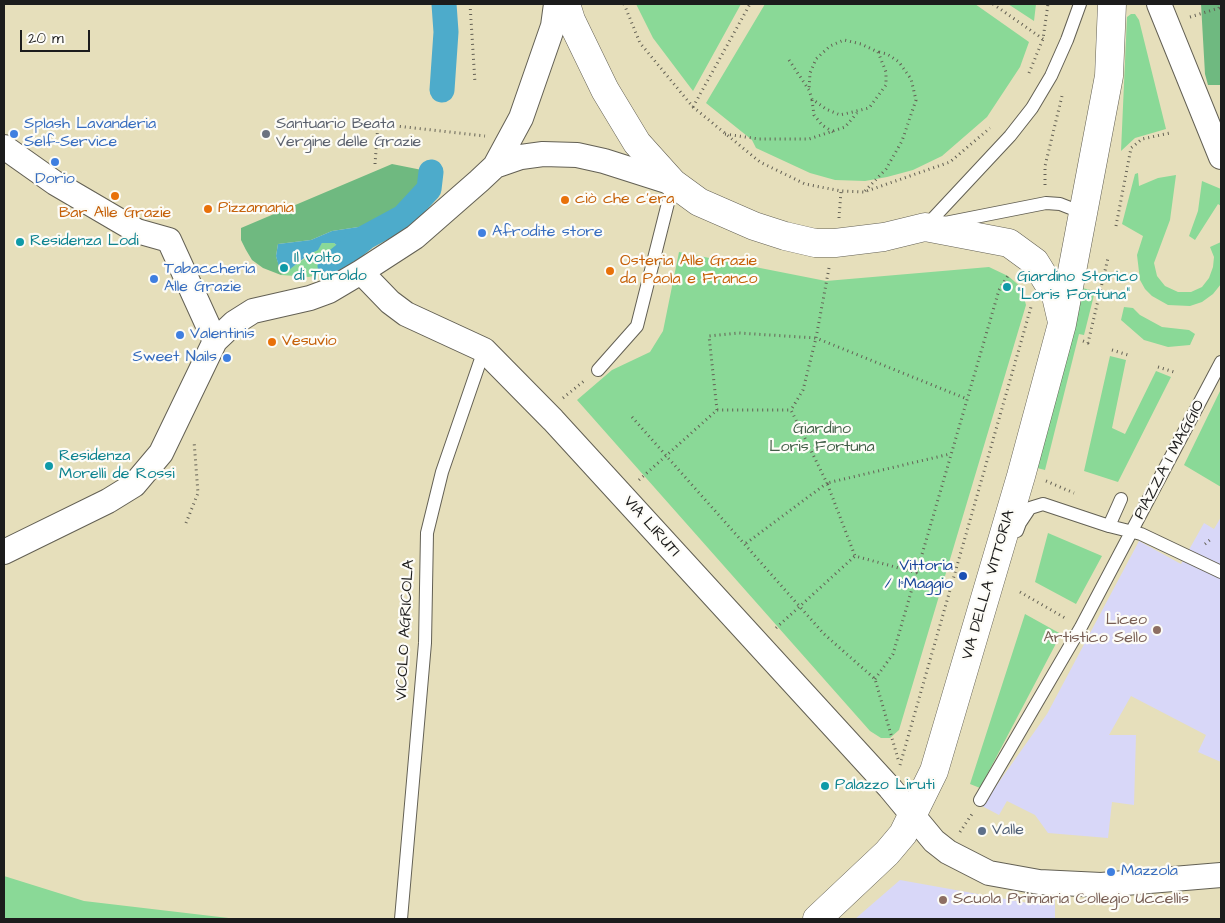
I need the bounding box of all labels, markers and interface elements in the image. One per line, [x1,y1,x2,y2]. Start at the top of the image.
scale bar [22,20,92,52]
text: 20 m [28,28,64,49]
place label: Splash Lavanderia Self-Service [24,115,156,153]
place label: Santuario Beata Vergine delle Grazie [276,115,421,153]
marker: Splash Lavanderia Self-Service [8,128,20,140]
marker: Santuario Beata Vergine delle Grazie [260,128,272,140]
marker: Dorio [49,156,61,168]
place label: Dorio [35,170,75,190]
marker: Bar Alle Grazie [109,190,121,202]
place label: ciò che c'era [575,190,674,210]
marker: ciò che c'era [559,194,571,206]
place label: Pizzamania [218,199,294,219]
marker: Pizzamania [202,203,214,215]
place label: Bar Alle Grazie [59,204,171,224]
place label: Afrodite store [492,223,603,243]
marker: Afrodite store [476,227,488,239]
place label: Residenza Lodi [30,232,139,252]
marker: Residenza Lodi [14,236,26,248]
place label: Il volto di Turoldo [294,249,367,287]
place label: Osteria Alle Grazie da Paola e Franco [620,252,757,290]
place label: Tabaccheria Alle Grazie [164,260,255,298]
marker: Il volto di Turoldo [278,262,290,274]
marker: Osteria Alle Grazie da Paola e Franco [604,265,616,277]
place label: Giardino Storico "Loris Fortuna" [1017,268,1138,306]
marker: Tabaccheria Alle Grazie [148,273,160,285]
marker: Giardino Storico "Loris Fortuna" [1001,281,1013,293]
place label: Valentinis [190,325,255,345]
marker: Valentinis [174,329,186,341]
place label: Vesuvio [282,332,337,352]
marker: Vesuvio [266,336,278,348]
place label: Sweet Nails [132,348,217,368]
marker: Sweet Nails [221,352,233,364]
street label: PIAZZA I MAGGIO [1130,397,1210,523]
park label: Giardino Loris Fortuna [769,420,875,458]
place label: Residenza Morelli de Rossi [59,447,175,485]
marker: Residenza Morelli de Rossi [43,460,55,472]
street label: VIA LIRUTI [619,493,683,561]
street label: VIA DELLA VITTORIA [958,508,1020,662]
place label: Vittoria / 1°Maggio [884,557,953,595]
street label: VICOLO AGRICOLA [393,559,419,701]
marker: Vittoria / 1°Maggio [957,570,969,582]
place label: Liceo Artistico Sello [1044,611,1147,649]
marker: Liceo Artistico Sello [1151,624,1163,636]
place label: Palazzo Liruti [835,776,935,796]
marker: Palazzo Liruti [819,780,831,792]
place label: Valle [992,821,1024,841]
marker: Valle [976,825,988,837]
place label: Mazzola [1121,862,1178,882]
marker: Mazzola [1105,866,1117,878]
place label: Scuola Primaria Collegio Uccellis [953,890,1189,910]
marker: Scuola Primaria Collegio Uccellis [937,894,949,906]

